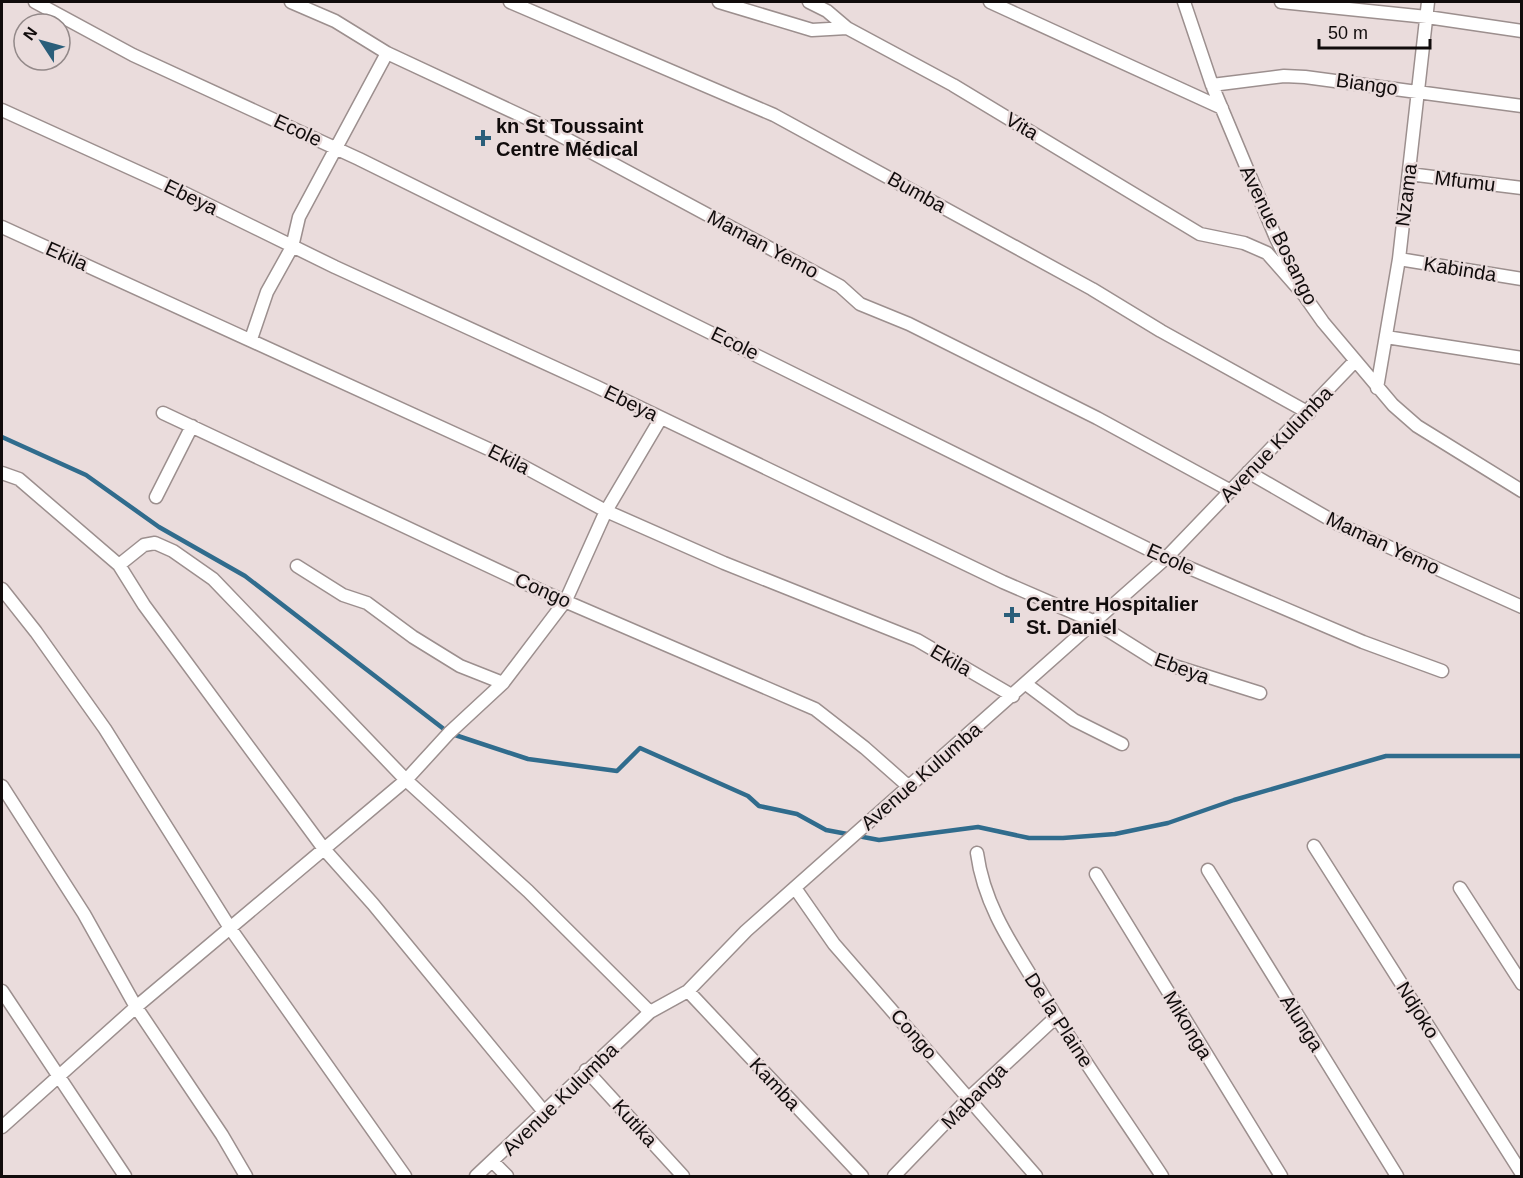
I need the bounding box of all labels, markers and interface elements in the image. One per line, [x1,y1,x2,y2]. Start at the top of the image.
north arrow [12,12,72,72]
scale bar [1319,12,1430,50]
text: 50 m [1328,23,1368,43]
text: N [20,24,41,43]
street label: Biango [1335,69,1399,99]
street label: Vita [1002,108,1043,145]
street label: Ecole [271,109,325,151]
place label: kn St Toussaint Centre Médical [496,115,644,160]
marker: kn St Toussaint Centre Médical [474,129,492,147]
street label: Nzama [1391,161,1421,228]
street label: Avenue Bosango [1236,162,1322,308]
street label: Mfumu [1433,166,1497,196]
street label: Bumba [884,167,951,217]
street label: Ebeya [161,175,222,220]
street label: Maman Yemo [704,206,822,282]
street label: Ekila [43,237,92,275]
street label: Kabinda [1422,252,1499,286]
street label: Ecole [708,322,762,364]
street label: Ebeya [601,381,662,426]
street label: Avenue Kulumba [1215,381,1337,506]
street label: Ekila [485,439,534,479]
street label: Maman Yemo [1323,507,1443,579]
street label: Ecole [1144,539,1198,579]
street label: Congo [512,568,574,612]
place label: Centre Hospitalier St. Daniel [1026,593,1198,638]
marker: Centre Hospitalier St. Daniel [1003,606,1021,624]
street label: Ekila [927,640,976,681]
street label: Ebeya [1152,648,1213,688]
street label: Avenue Kulumba [856,717,986,834]
street label: De la Plaine [1020,969,1098,1071]
street label: Ndjoko [1392,978,1444,1042]
street label: Mikonga [1159,987,1217,1064]
street label: Alunga [1276,991,1328,1056]
street label: Congo [886,1005,942,1063]
street label: Avenue Kulumba [498,1038,623,1160]
street label: Kamba [745,1053,805,1115]
street label: Mabanga [937,1058,1012,1133]
street label: Kutika [608,1095,662,1152]

